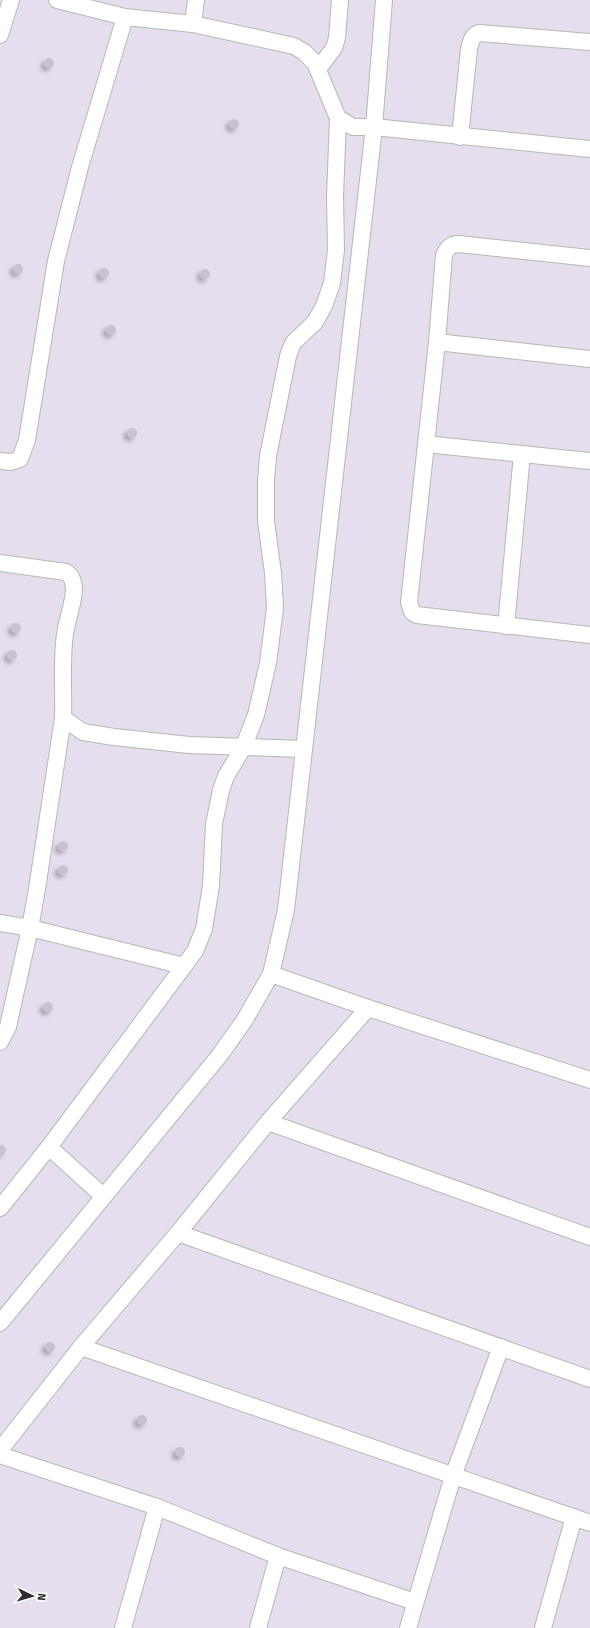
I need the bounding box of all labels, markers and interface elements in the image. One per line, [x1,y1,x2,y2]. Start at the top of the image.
north arrow [12,1576,52,1616]
text: N [35,1593,48,1601]

